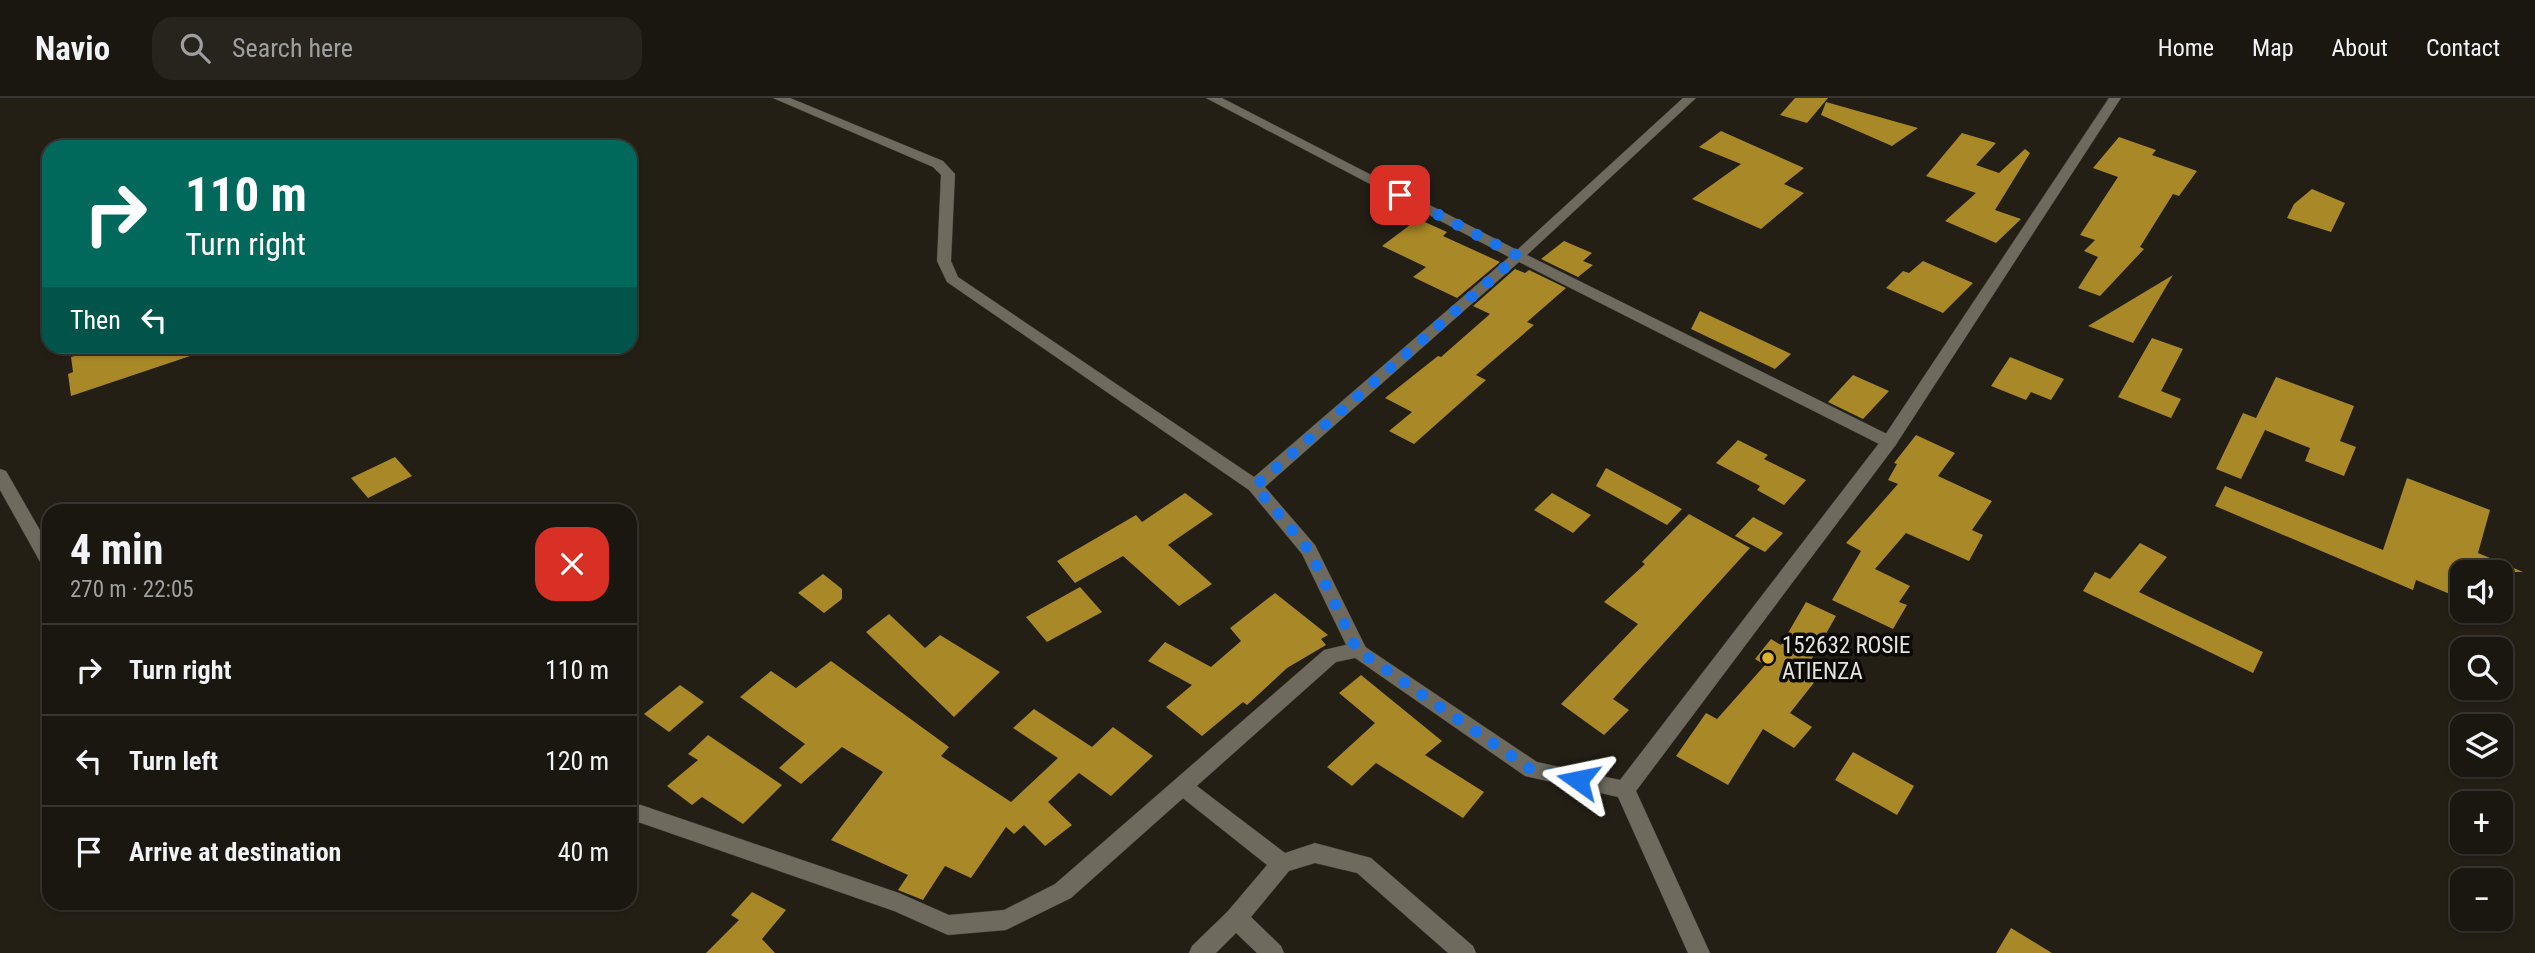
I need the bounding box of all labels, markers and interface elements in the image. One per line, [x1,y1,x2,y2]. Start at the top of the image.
search box [152,17,642,80]
text: Navio [35,29,110,68]
icon: search [176,29,214,67]
text: Search here [232,33,353,63]
text: Home [2158,34,2214,62]
text: Map [2252,34,2294,62]
text: About [2332,34,2388,62]
text: Contact [2426,34,2500,62]
pin [1370,165,1430,225]
text: 110 m [185,166,307,223]
icon: right [70,168,161,259]
icon: arrive [1381,176,1419,214]
text: Turn right [185,225,306,263]
icon: left [135,301,173,339]
text: Then [70,305,121,335]
text: 4 min [70,525,163,574]
button: close [535,527,609,601]
map controls [2450,560,2513,931]
button: sound [2450,560,2513,623]
text: 270 m · 22:05 [70,576,194,603]
place label: 152632 ROSIE ATIENZA [1782,632,1911,685]
button: search [2450,637,2513,700]
marker: 152632 ROSIE ATIENZA [1760,650,1776,666]
icon: right [70,651,108,689]
text: Turn right [129,655,231,685]
text: 110 m [545,655,609,685]
button: layers [2450,714,2513,777]
icon: left [70,742,108,780]
position arrow [1541,743,1615,817]
text: Turn left [129,746,218,776]
text: 120 m [545,746,609,776]
button: + [2450,791,2513,854]
icon: arrive [70,833,108,871]
text: Arrive at destination [129,837,341,867]
text: 40 m [558,837,609,867]
button: − [2450,868,2513,931]

